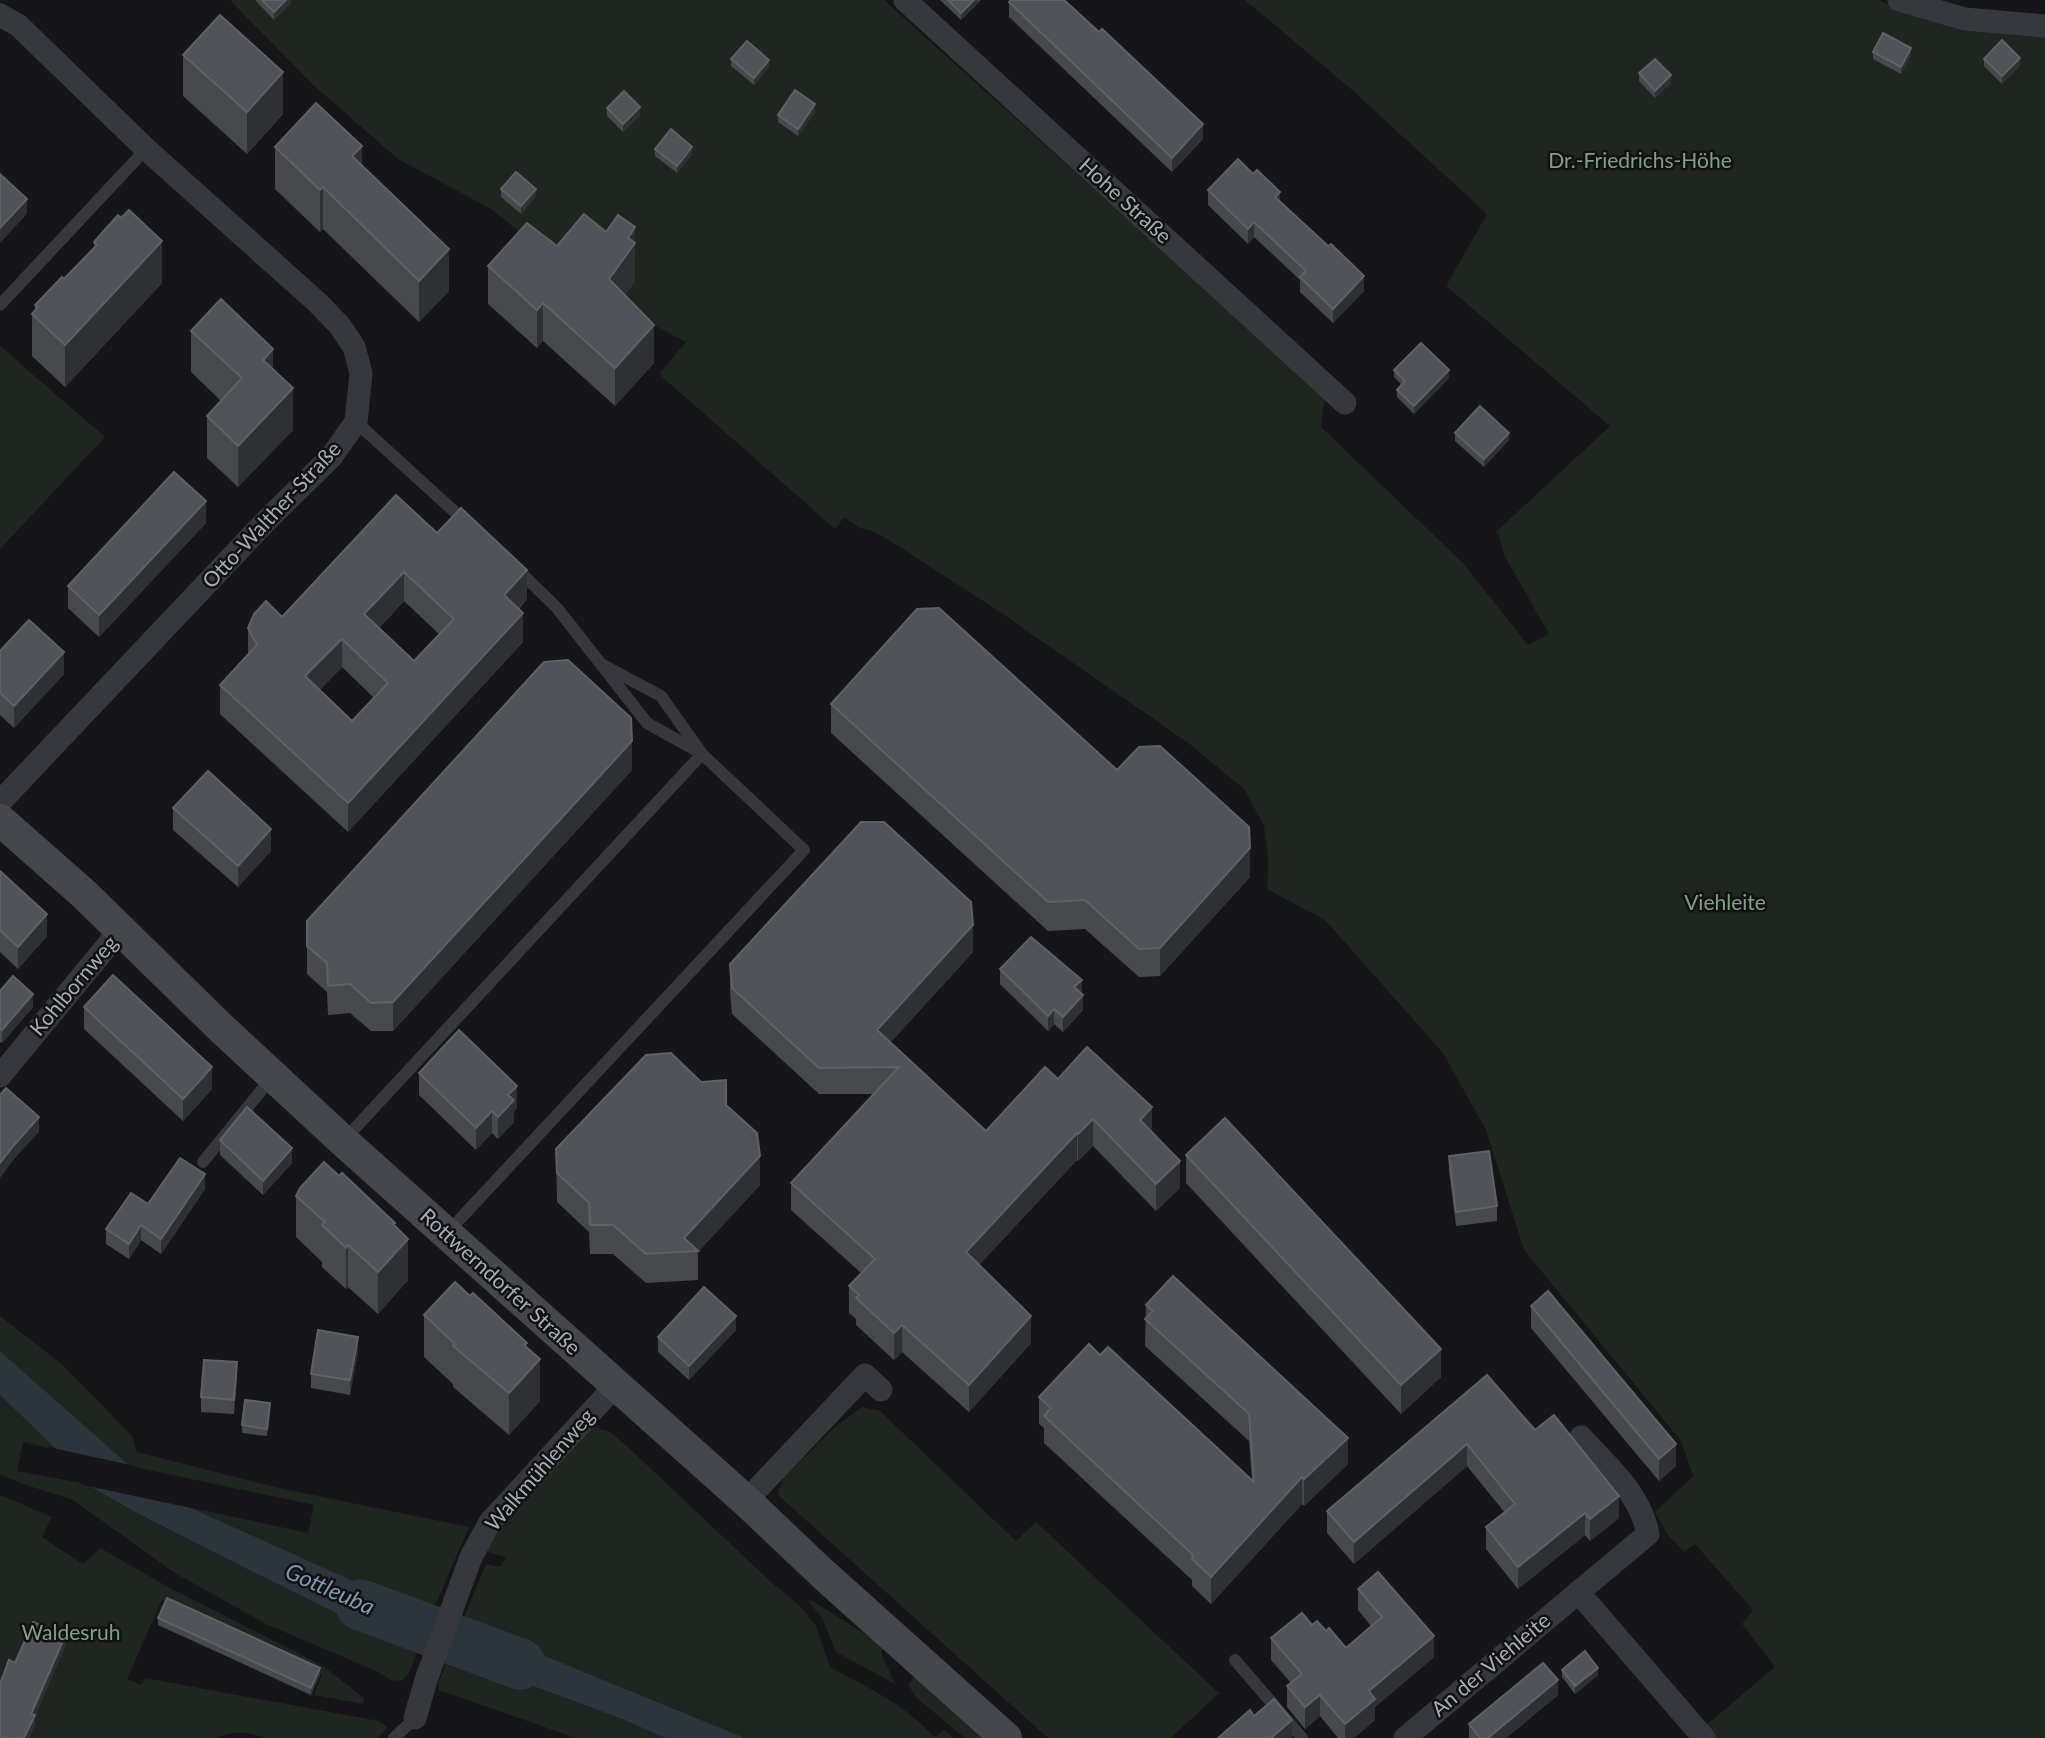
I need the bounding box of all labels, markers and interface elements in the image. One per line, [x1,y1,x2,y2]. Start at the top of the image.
park label: Dr.-Friedrichs-Höhe [1548,147,1732,172]
street label: Hohe Straße [1075,152,1177,248]
street label: Otto-Walther-Straße [197,435,345,592]
park label: Viehleite [1684,889,1766,914]
street label: Kohlbornweg [24,930,122,1040]
street label: Rottwerndorfer Straße [416,1202,586,1359]
street label: Walkmühlenweg [479,1403,599,1535]
water label: Gottleuba [282,1556,379,1620]
street label: An der Viehleite [1425,1607,1555,1721]
park label: Waldesruh [22,1619,120,1644]

